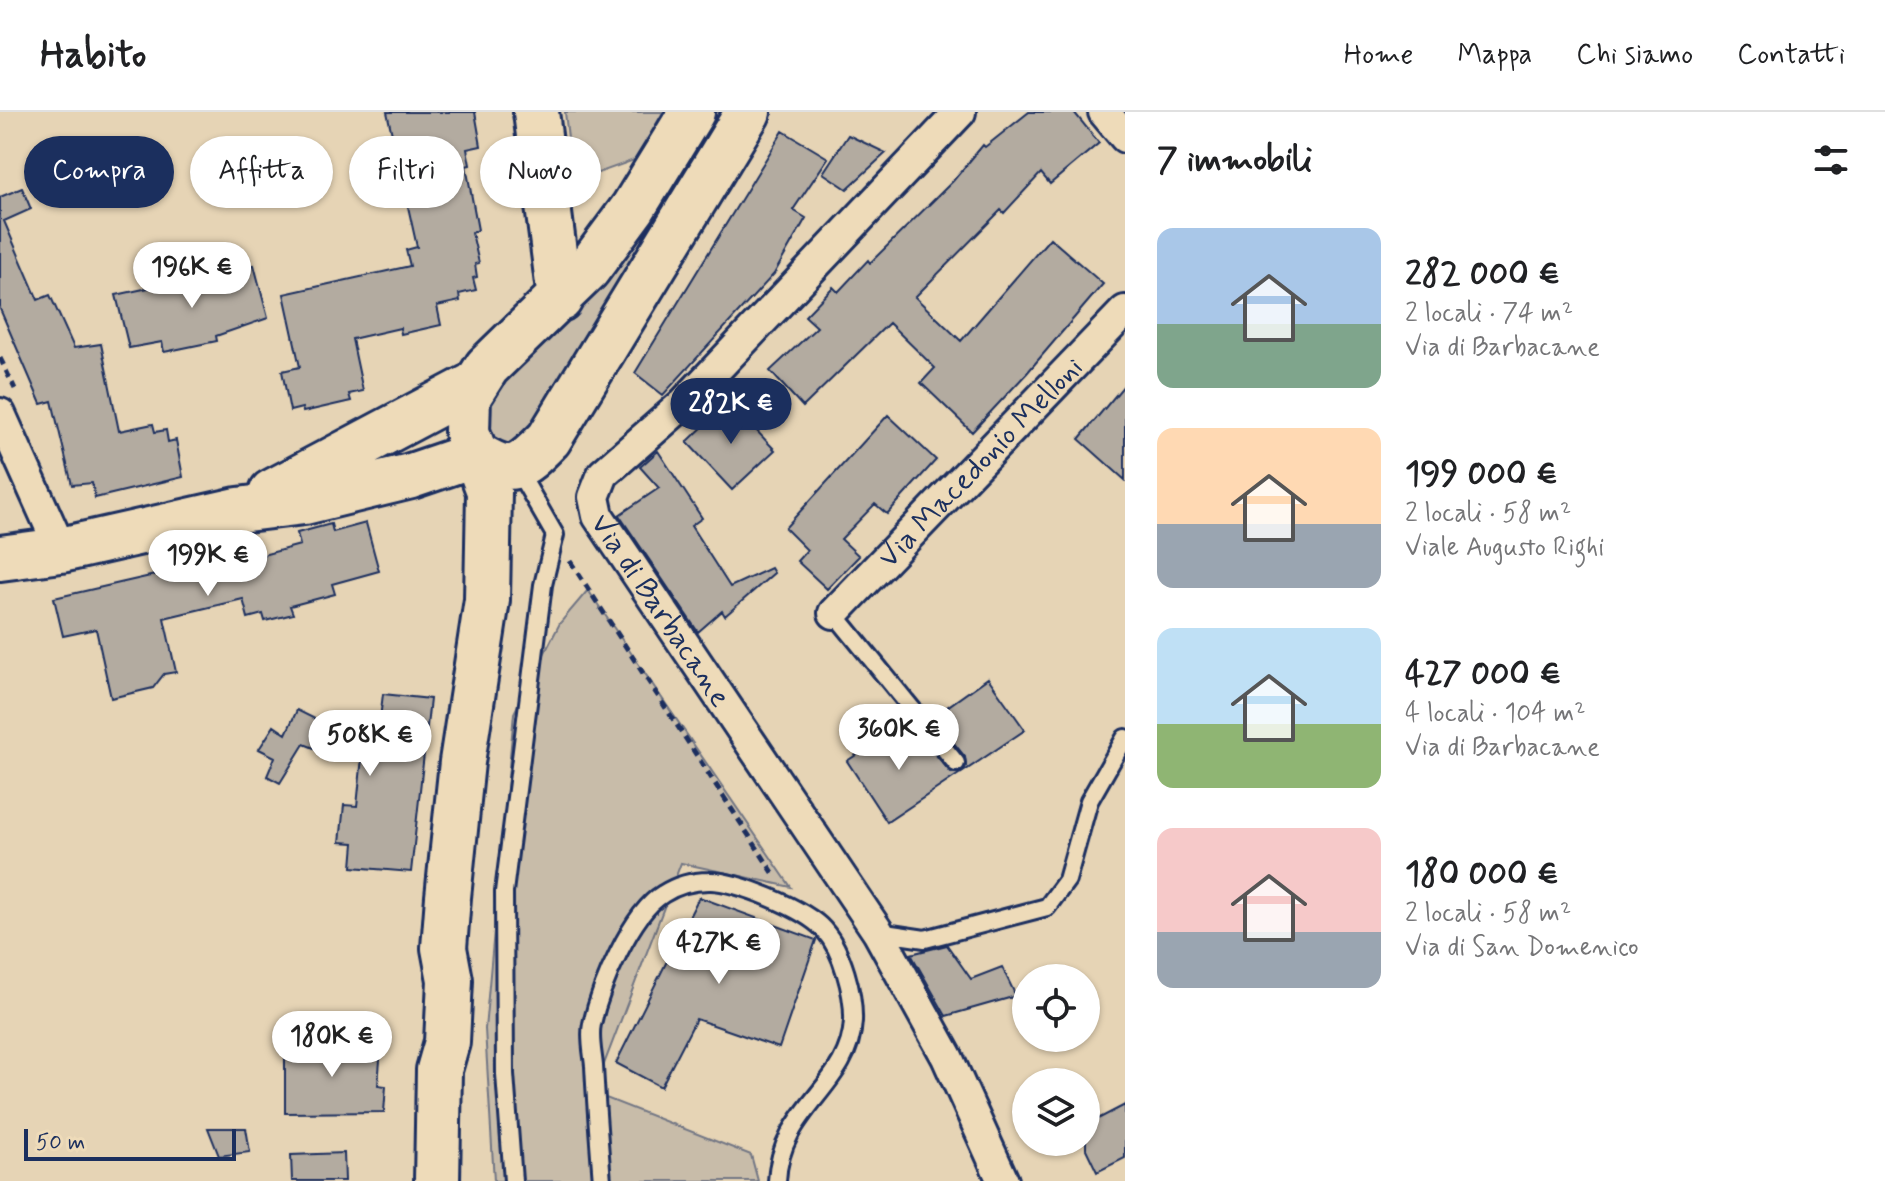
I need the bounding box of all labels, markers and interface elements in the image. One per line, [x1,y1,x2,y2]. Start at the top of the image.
text: Habito [40,31,146,80]
text: Home [1344,37,1413,74]
text: Mappa [1457,37,1532,74]
text: Chi siamo [1576,37,1693,74]
text: Contatti [1737,37,1845,74]
chip: Compra [24,136,174,208]
chip: Affitta [190,136,333,208]
chip: Filtri [349,136,464,208]
chip: Nuovo [480,136,601,208]
text: 7 immobili [1157,138,1312,183]
icon: filters [1809,138,1853,182]
pin: 196K € [127,242,257,310]
text: 196K € [151,251,233,285]
text: 282 000 € [1405,252,1560,297]
icon: home [1221,260,1317,356]
text: 2 locali · 74 m² [1405,297,1573,331]
text: Via di Barbacane [1405,331,1600,365]
street label: Via Macedonio Melloni [870,349,1092,577]
pin: 282K € [666,378,796,446]
text: 282K € [689,387,773,421]
text: 199 000 € [1405,452,1558,497]
icon: home [1221,460,1317,556]
text: 2 locali · 58 m² [1405,497,1571,531]
street label: Via di Barbacane [581,506,739,715]
pin: 199K € [143,530,273,598]
text: Viale Augusto Righi [1405,531,1604,565]
text: 199K € [166,539,250,573]
text: 427 000 € [1405,652,1561,697]
icon: home [1221,660,1317,756]
text: 4 locali · 104 m² [1405,697,1586,731]
pin: 360K € [834,704,964,772]
pin: 508K € [305,710,435,778]
text: 360K € [857,713,941,747]
text: 508K € [327,719,413,753]
text: Via di Barbacane [1405,731,1600,765]
text: 180 000 € [1405,852,1559,897]
icon: home [1221,860,1317,956]
text: 2 locali · 58 m² [1405,897,1571,931]
pin: 427K € [654,918,784,986]
text: 427K € [676,927,762,961]
text: Via di San Domenico [1405,931,1639,965]
map controls [1012,964,1100,1156]
button: locate [1012,964,1100,1052]
pin: 180K € [267,1011,397,1079]
text: 180K € [290,1020,374,1054]
button: layers [1012,1068,1100,1156]
scale bar [24,1125,236,1161]
text: 50 m [36,1129,85,1157]

